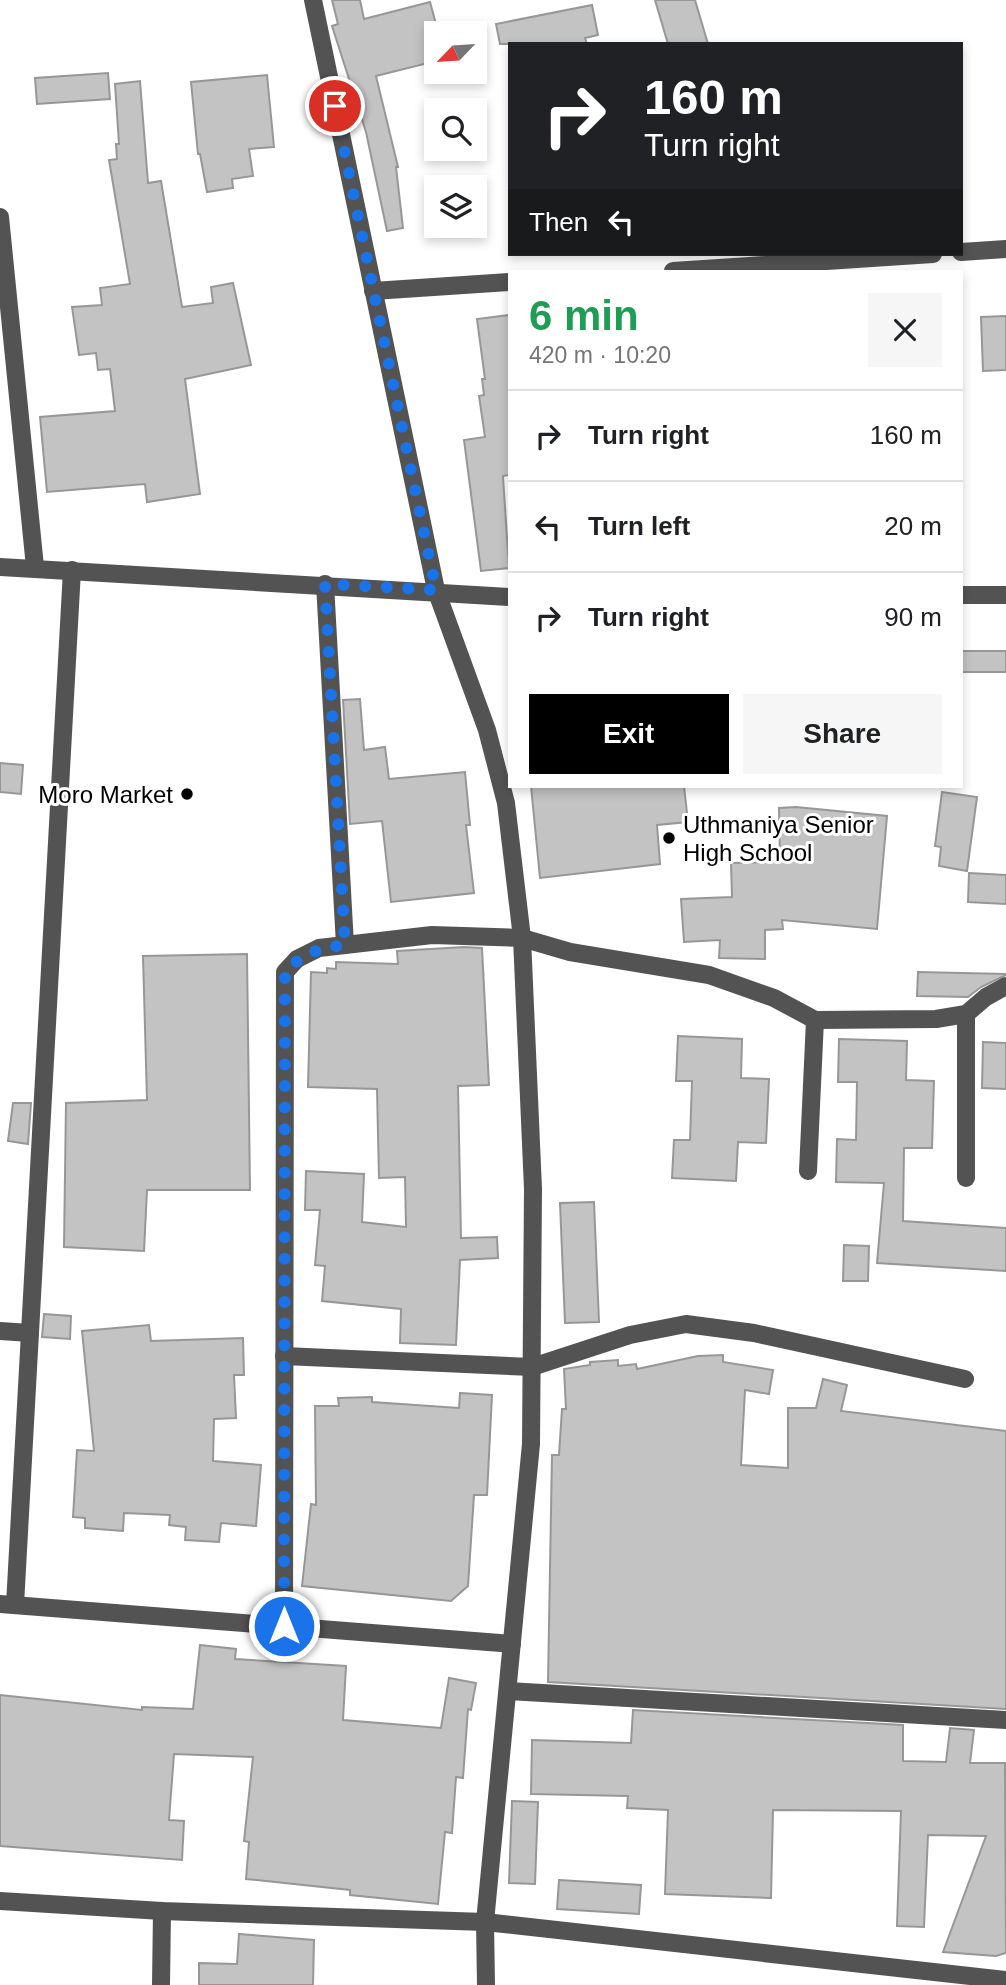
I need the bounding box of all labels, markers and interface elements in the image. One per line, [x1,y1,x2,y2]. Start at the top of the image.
north arrow [424,21,486,84]
map controls [424,21,487,238]
icon: right [529,70,620,161]
text: 160 m [644,70,783,124]
pin [305,76,365,136]
icon: arrive [316,87,354,125]
button: search [424,98,487,161]
text: Turn right [644,127,780,163]
button: layers [424,175,487,238]
icon: left [602,203,640,241]
text: Then [529,207,588,237]
text: 6 min [529,292,639,339]
button: close [868,293,942,367]
text: 420 m · 10:20 [529,342,671,368]
icon: right [529,417,567,455]
text: Turn right [588,420,709,450]
text: 160 m [870,420,942,450]
icon: left [529,508,567,546]
text: Turn left [588,511,690,541]
text: 20 m [884,511,942,541]
icon: right [529,599,567,637]
text: Turn right [588,602,709,632]
text: 90 m [884,602,942,632]
button: Exit [529,694,729,774]
button: Share [743,694,942,774]
place label: Moro Market [38,781,173,808]
marker: Moro Market [179,786,195,802]
place label: Uthmaniya Senior High School [683,811,874,866]
marker: Uthmaniya Senior High School [661,830,677,846]
position arrow [247,1589,321,1663]

